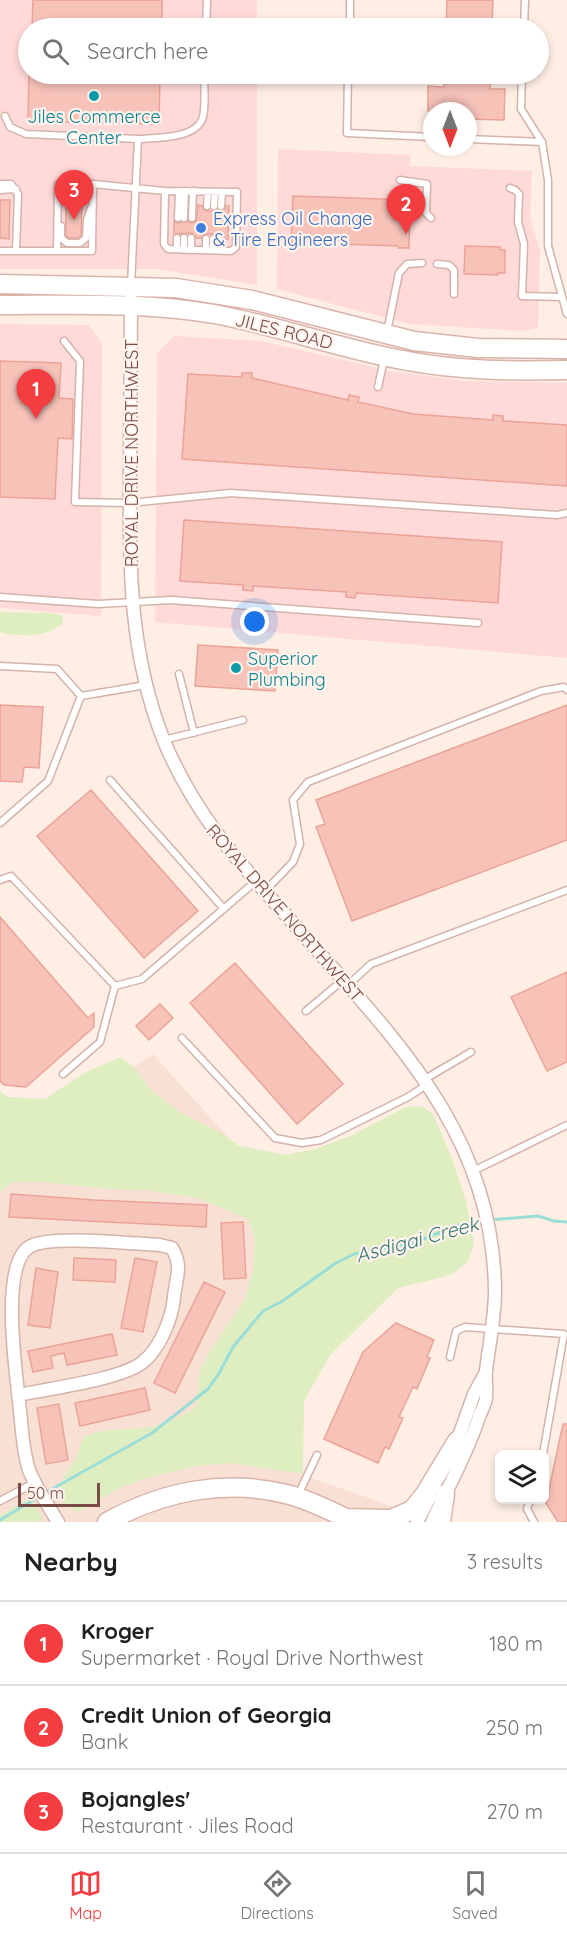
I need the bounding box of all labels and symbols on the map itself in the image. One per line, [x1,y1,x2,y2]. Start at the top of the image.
marker: Jiles Commerce Center [87,89,101,103]
north arrow [423,102,477,156]
place label: Jiles Commerce Center [27,105,161,149]
pin: 3 [54,170,94,220]
pin: 2 [386,184,426,234]
place label: Express Oil Change & Tire Engineers [213,207,372,251]
marker: Express Oil Change & Tire Engineers [194,221,208,235]
street label: JILES ROAD [233,308,335,354]
street label: ROYAL DRIVE NORTHWEST [120,339,143,567]
pin: 1 [16,370,56,419]
your location [240,607,269,636]
place label: Superior Plumbing [248,647,326,691]
marker: Superior Plumbing [229,661,243,675]
street label: ROYAL DRIVE NORTHWEST [201,819,369,1007]
water label: Asdigai Creek [353,1210,484,1267]
scale bar [18,1480,100,1508]

